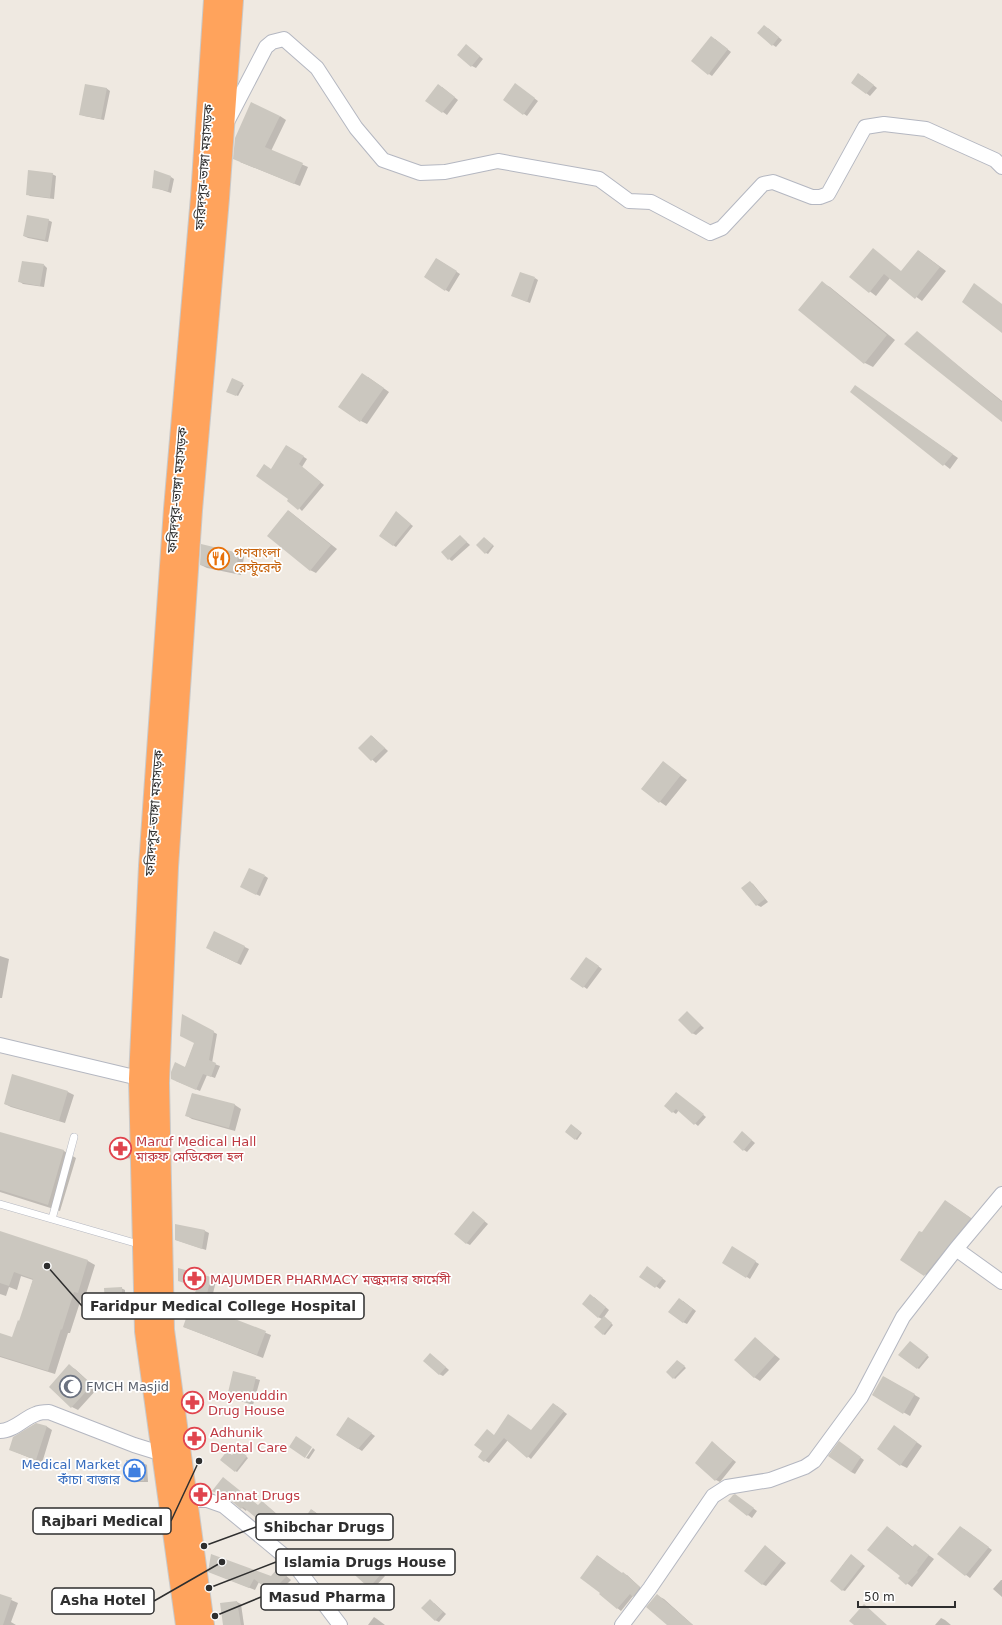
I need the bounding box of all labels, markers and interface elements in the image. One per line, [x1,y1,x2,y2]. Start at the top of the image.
street label: ফরিদপুর-ভাঙ্গা মহাসড়ক [192,103,217,232]
street label: ফরিদপুর-ভাঙ্গা মহাসড়ক [164,426,191,555]
place label: গণবাংলা রেস্টুরেন্ট [234,545,282,576]
restaurant icon: গণবাংলা রেস্টুরেন্ট [205,546,231,572]
street label: ফরিদপুর-ভাঙ্গা মহাসড়ক [142,749,167,878]
place label: Maruf Medical Hall মারুফ মেডিকেল হল [135,1134,256,1164]
pharmacy icon: Maruf Medical Hall মারুফ মেডিকেল হল [108,1135,134,1161]
pharmacy icon: MAJUMDER PHARMACY মজুমদার ফার্মেসী [181,1266,207,1292]
place label: MAJUMDER PHARMACY মজুমদার ফার্মেসী [210,1272,451,1287]
callout: Faridpur Medical College Hospital [82,1293,364,1319]
text: Faridpur Medical College Hospital [90,1298,356,1314]
mosque icon: FMCH Masjid [57,1373,83,1399]
place label: FMCH Masjid [86,1379,169,1394]
place label: Moyenuddin Drug House [208,1388,288,1418]
pharmacy icon: Moyenuddin Drug House [179,1389,205,1415]
place label: Adhunik Dental Care [210,1425,287,1455]
pharmacy icon: Adhunik Dental Care [182,1426,208,1452]
place label: Medical Market কাঁচা বাজার [21,1457,120,1487]
shop icon: Medical Market কাঁচা বাজার [122,1458,148,1484]
pharmacy icon: Jannat Drugs [187,1482,213,1508]
place label: Jannat Drugs [215,1488,300,1503]
callout: Rajbari Medical [33,1508,171,1534]
text: Rajbari Medical [41,1513,163,1529]
callout: Shibchar Drugs [256,1514,393,1540]
text: Shibchar Drugs [263,1519,385,1535]
callout: Islamia Drugs House [276,1549,455,1575]
text: Islamia Drugs House [284,1554,446,1570]
scale bar [858,1583,955,1609]
callout: Masud Pharma [261,1584,394,1610]
callout: Asha Hotel [52,1588,154,1614]
text: Masud Pharma [268,1589,386,1605]
text: 50 m [864,1590,895,1604]
text: Asha Hotel [60,1592,146,1608]

